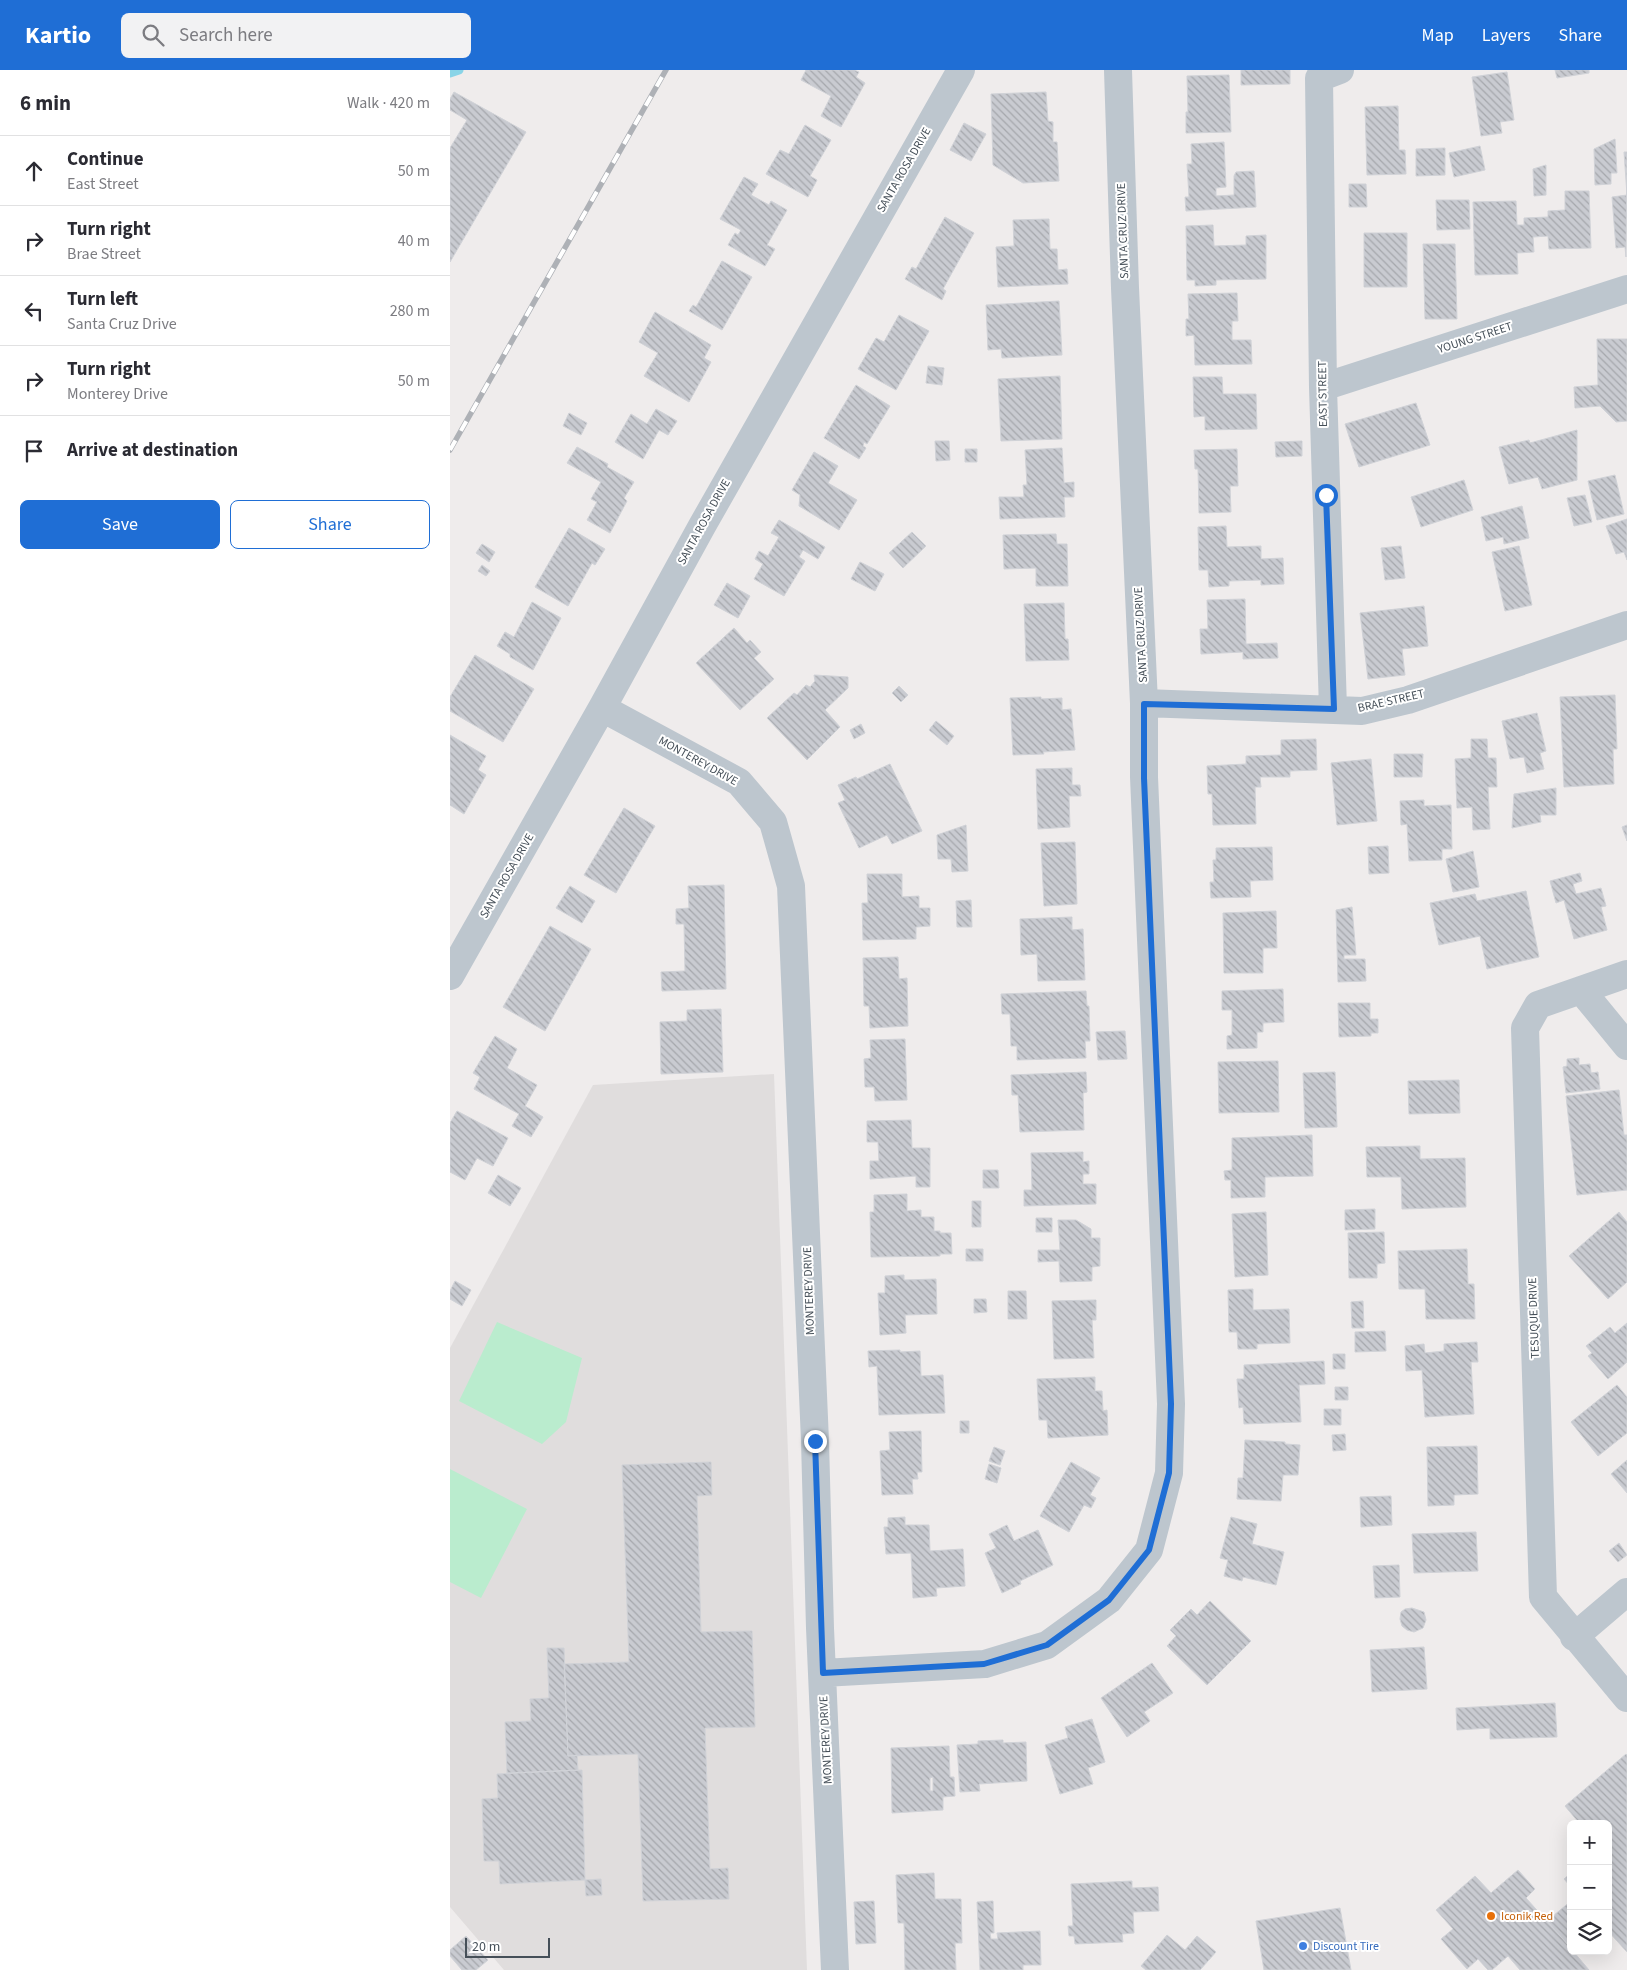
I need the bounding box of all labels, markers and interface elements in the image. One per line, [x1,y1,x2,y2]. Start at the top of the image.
search box [121,13,471,58]
text: Kartio [25,18,91,53]
icon: search [139,21,167,49]
text: Search here [179,22,273,49]
text: Map [1422,23,1454,48]
text: Layers [1482,23,1531,48]
text: Share [1559,23,1602,48]
text: 6 min [20,88,71,118]
text: Walk · 420 m [347,92,430,114]
street label: SANTA ROSA DRIVE [873,124,935,216]
text: Continue [67,146,144,173]
icon: ahead [20,157,48,185]
text: 50 m [398,160,430,182]
text: East Street [67,173,139,195]
street label: SANTA CRUZ DRIVE [1113,183,1133,279]
text: Turn right [67,216,151,243]
icon: right [20,227,48,255]
text: 40 m [398,230,430,252]
text: Brae Street [67,243,141,265]
text: Turn left [67,286,138,313]
icon: left [20,297,48,325]
text: 280 m [390,300,430,322]
text: Santa Cruz Drive [67,313,177,335]
street label: YOUNG STREET [1435,318,1515,358]
text: Turn right [67,356,151,383]
street label: EAST STREET [1314,360,1332,427]
icon: right [20,367,48,395]
text: 50 m [398,370,430,392]
text: Monterey Drive [67,383,168,405]
icon: arrive [20,437,48,465]
text: Arrive at destination [67,437,238,464]
street label: SANTA ROSA DRIVE [673,476,735,568]
route start [1315,484,1338,507]
button: Save [20,500,220,549]
button: Share [230,500,430,549]
street label: SANTA CRUZ DRIVE [1130,587,1152,683]
street label: BRAE STREET [1356,685,1426,717]
street label: MONTEREY DRIVE [655,732,741,790]
street label: SANTA ROSA DRIVE [476,830,538,922]
street label: MONTEREY DRIVE [799,1247,819,1335]
street label: TESUQUE DRIVE [1524,1277,1544,1359]
route end [804,1430,827,1453]
street label: MONTEREY DRIVE [815,1695,837,1785]
map controls [1567,1820,1612,1955]
button: + [1567,1820,1612,1865]
button: − [1567,1865,1612,1910]
place label: Iconik Red [1501,1908,1553,1925]
marker: Iconik Red [1485,1910,1497,1922]
button: layers [1567,1910,1612,1955]
scale bar [465,1935,550,1958]
text: 20 m [472,1937,500,1957]
place label: Discount Tire [1313,1938,1379,1955]
marker: Discount Tire [1297,1940,1309,1952]

